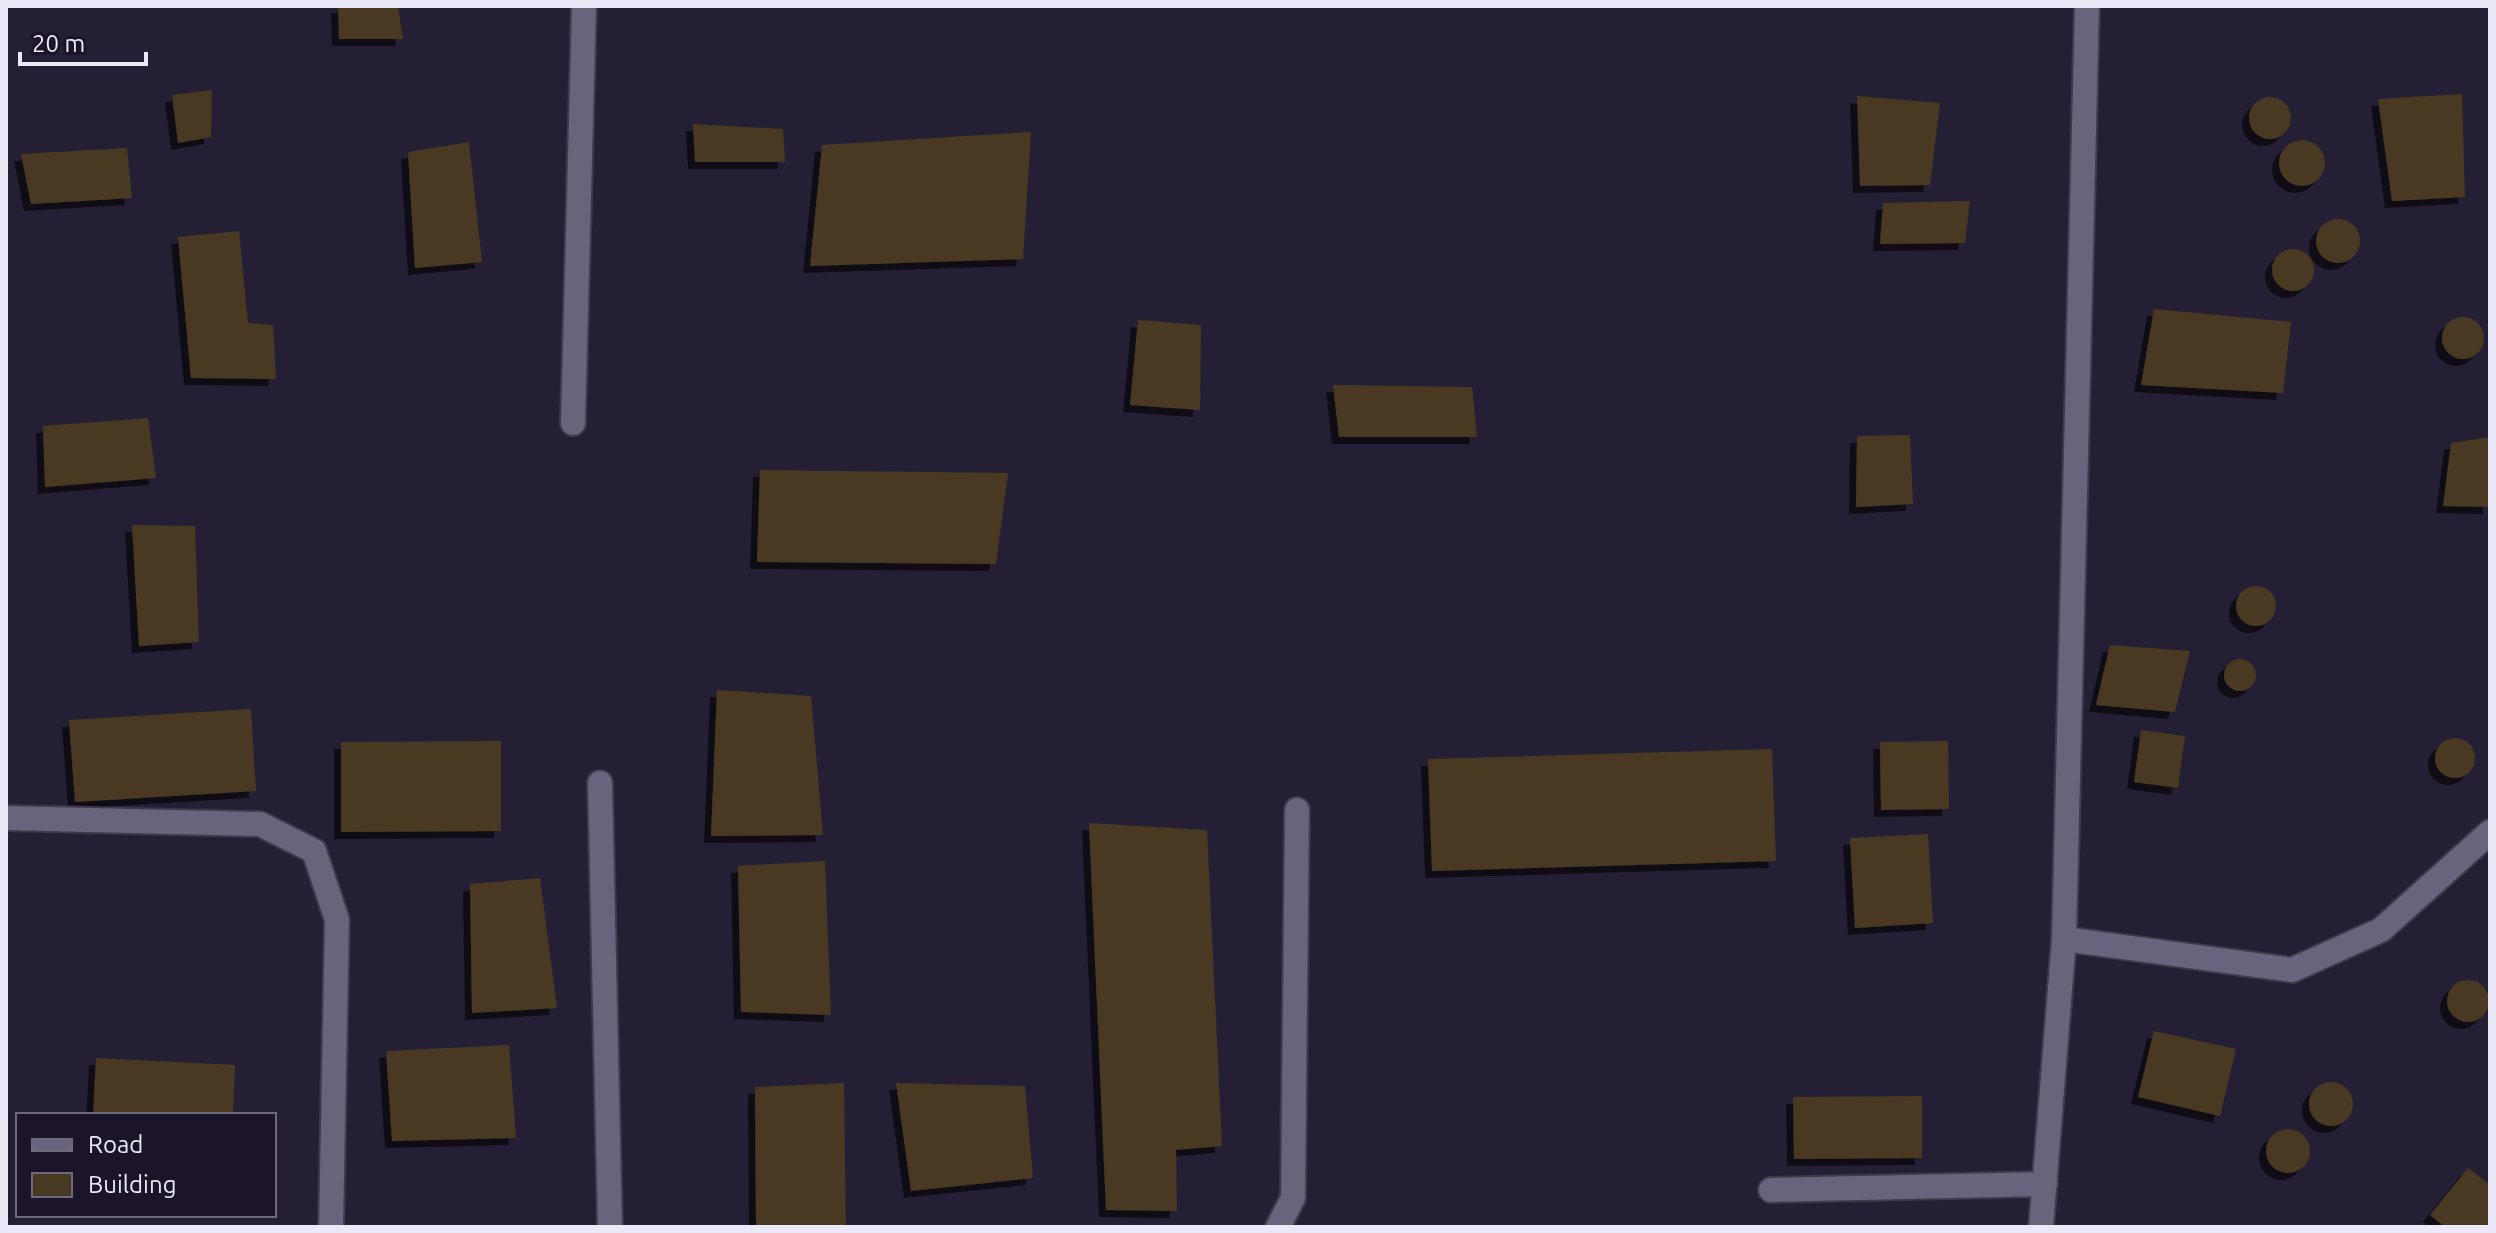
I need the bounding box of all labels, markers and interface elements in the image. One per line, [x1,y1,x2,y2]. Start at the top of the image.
scale bar [20,16,146,66]
text: 20 m [32,30,85,57]
legend [16,1113,276,1217]
text: Road [88,1131,143,1158]
text: Building [88,1171,176,1198]

